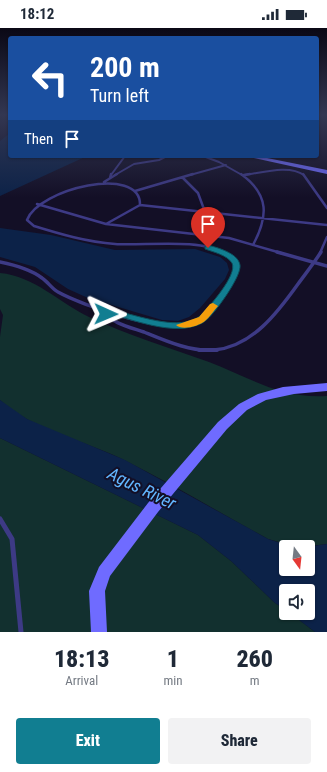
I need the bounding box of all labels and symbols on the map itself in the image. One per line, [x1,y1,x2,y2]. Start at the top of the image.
pin [191,207,225,248]
position arrow [85,293,127,335]
water label: Agus River [104,462,180,514]
north arrow [279,540,315,576]

